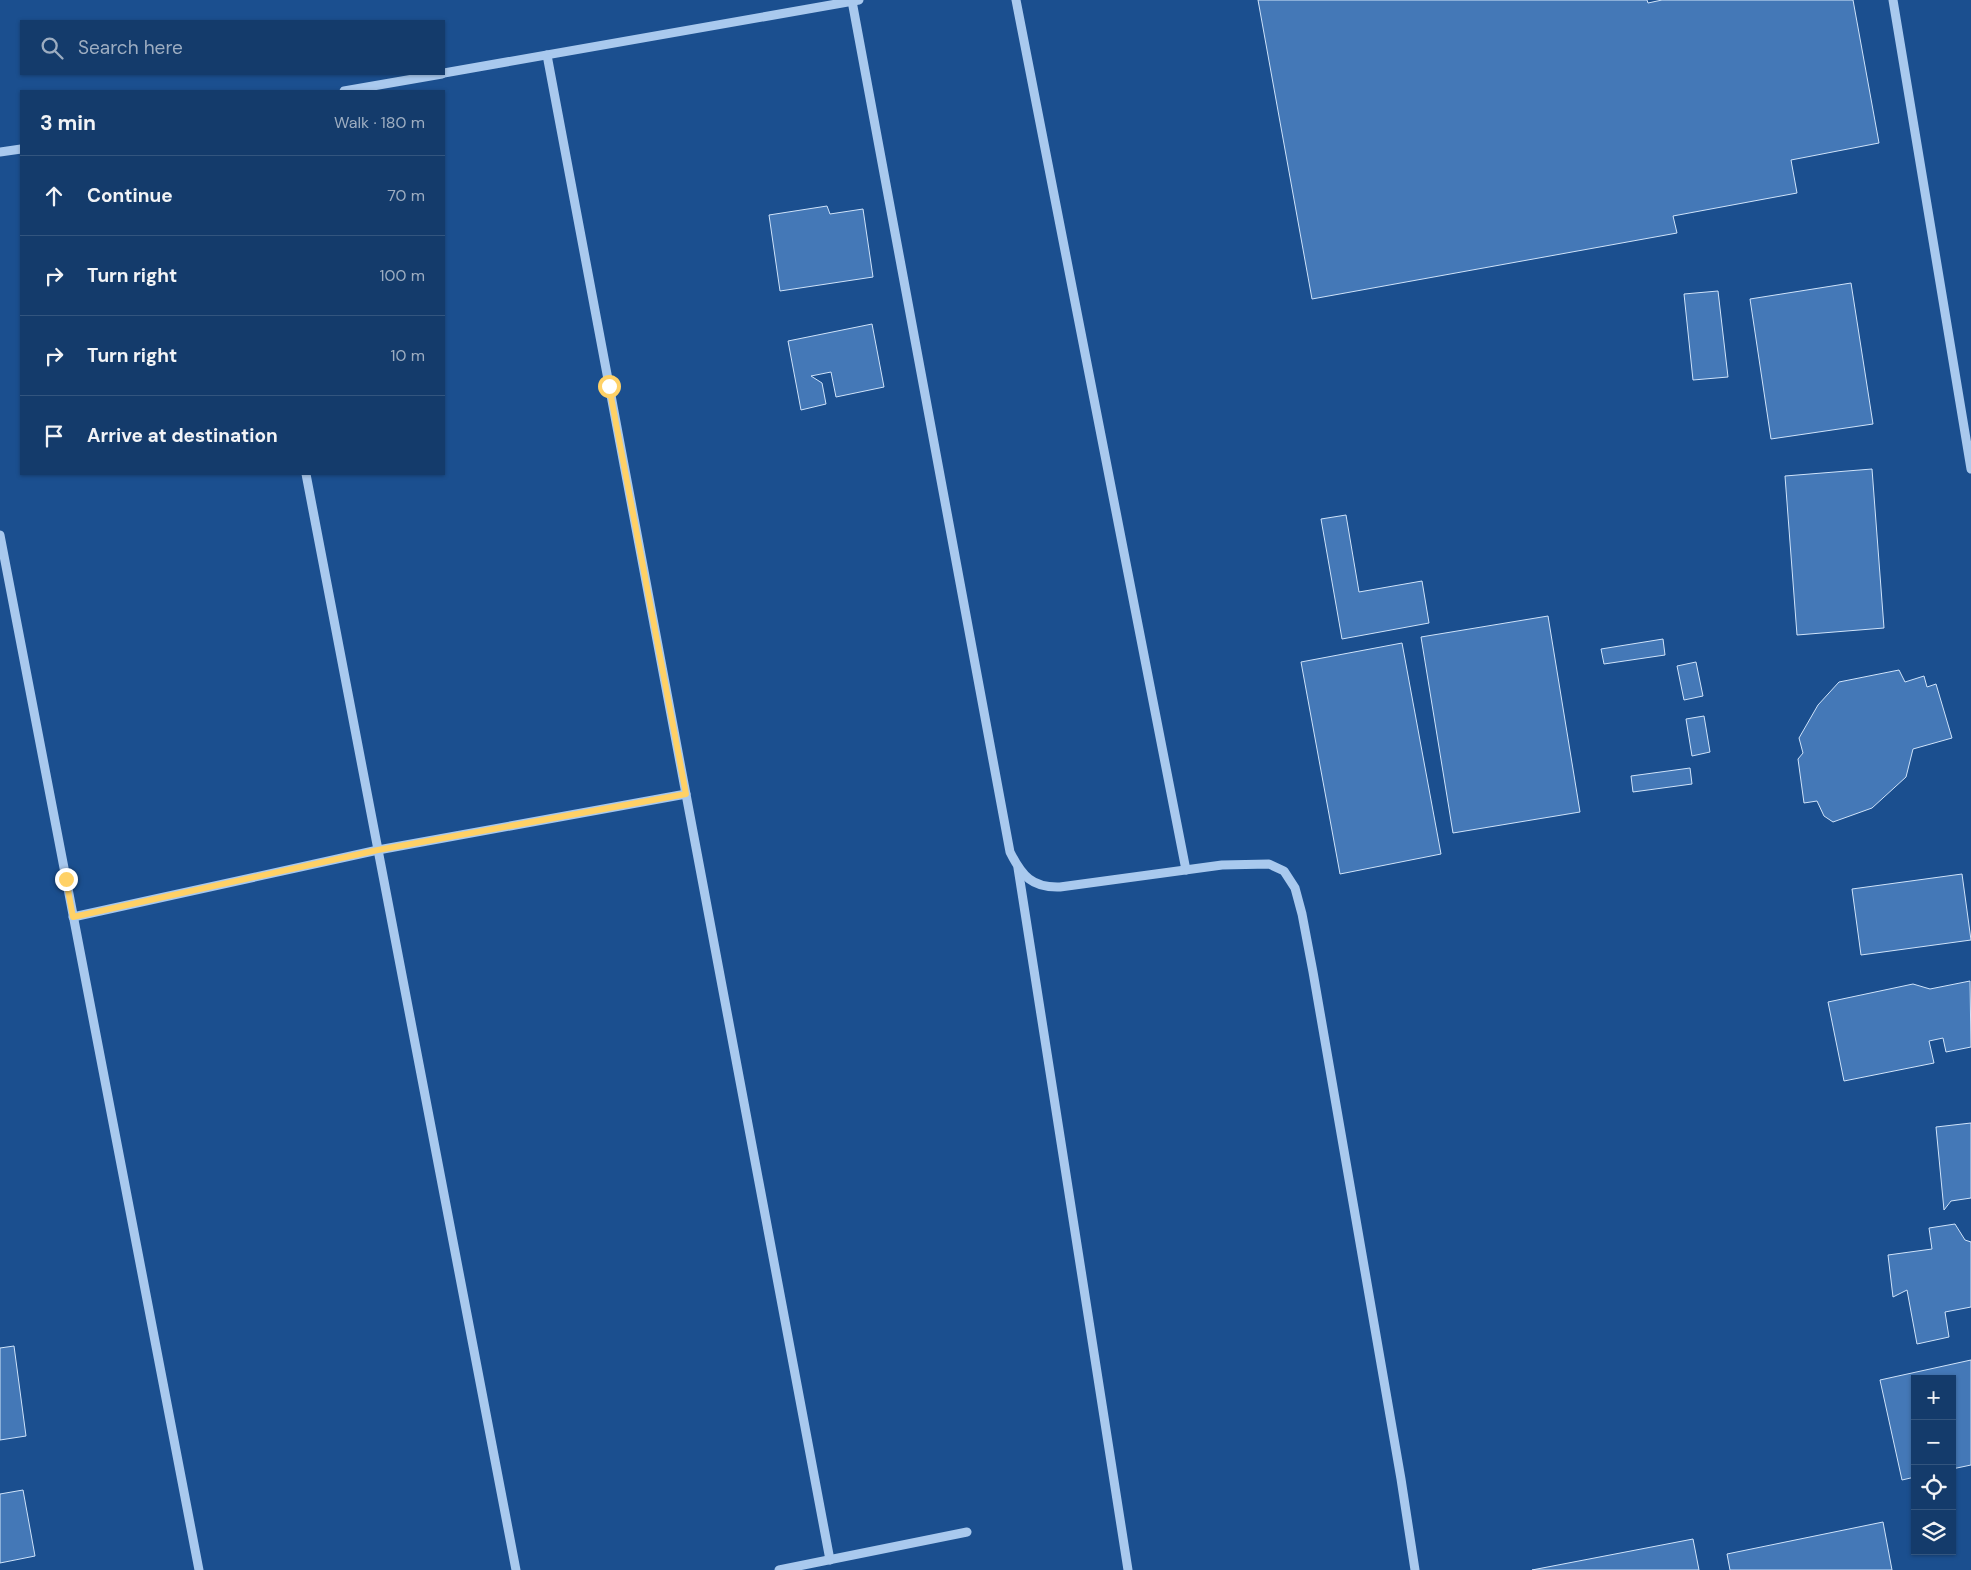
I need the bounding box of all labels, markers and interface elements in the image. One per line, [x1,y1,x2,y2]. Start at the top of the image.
search box [20,20,445,75]
icon: search [38,34,66,62]
text: Search here [78,35,183,60]
text: 3 min [40,109,96,137]
text: Walk · 180 m [334,112,425,133]
icon: ahead [40,182,68,210]
text: Continue [87,183,173,208]
text: 70 m [387,185,425,206]
icon: right [40,262,68,290]
text: Turn right [87,263,177,288]
text: 100 m [380,265,425,286]
icon: right [40,342,68,370]
text: Turn right [87,343,177,368]
text: 10 m [391,345,425,366]
route start [598,375,621,398]
icon: arrive [40,422,68,450]
text: Arrive at destination [87,423,278,448]
route end [55,868,78,891]
map controls [1911,1375,1956,1555]
button: + [1911,1375,1956,1420]
button: − [1911,1420,1956,1465]
button: locate [1911,1465,1956,1510]
button: layers [1911,1510,1956,1555]

